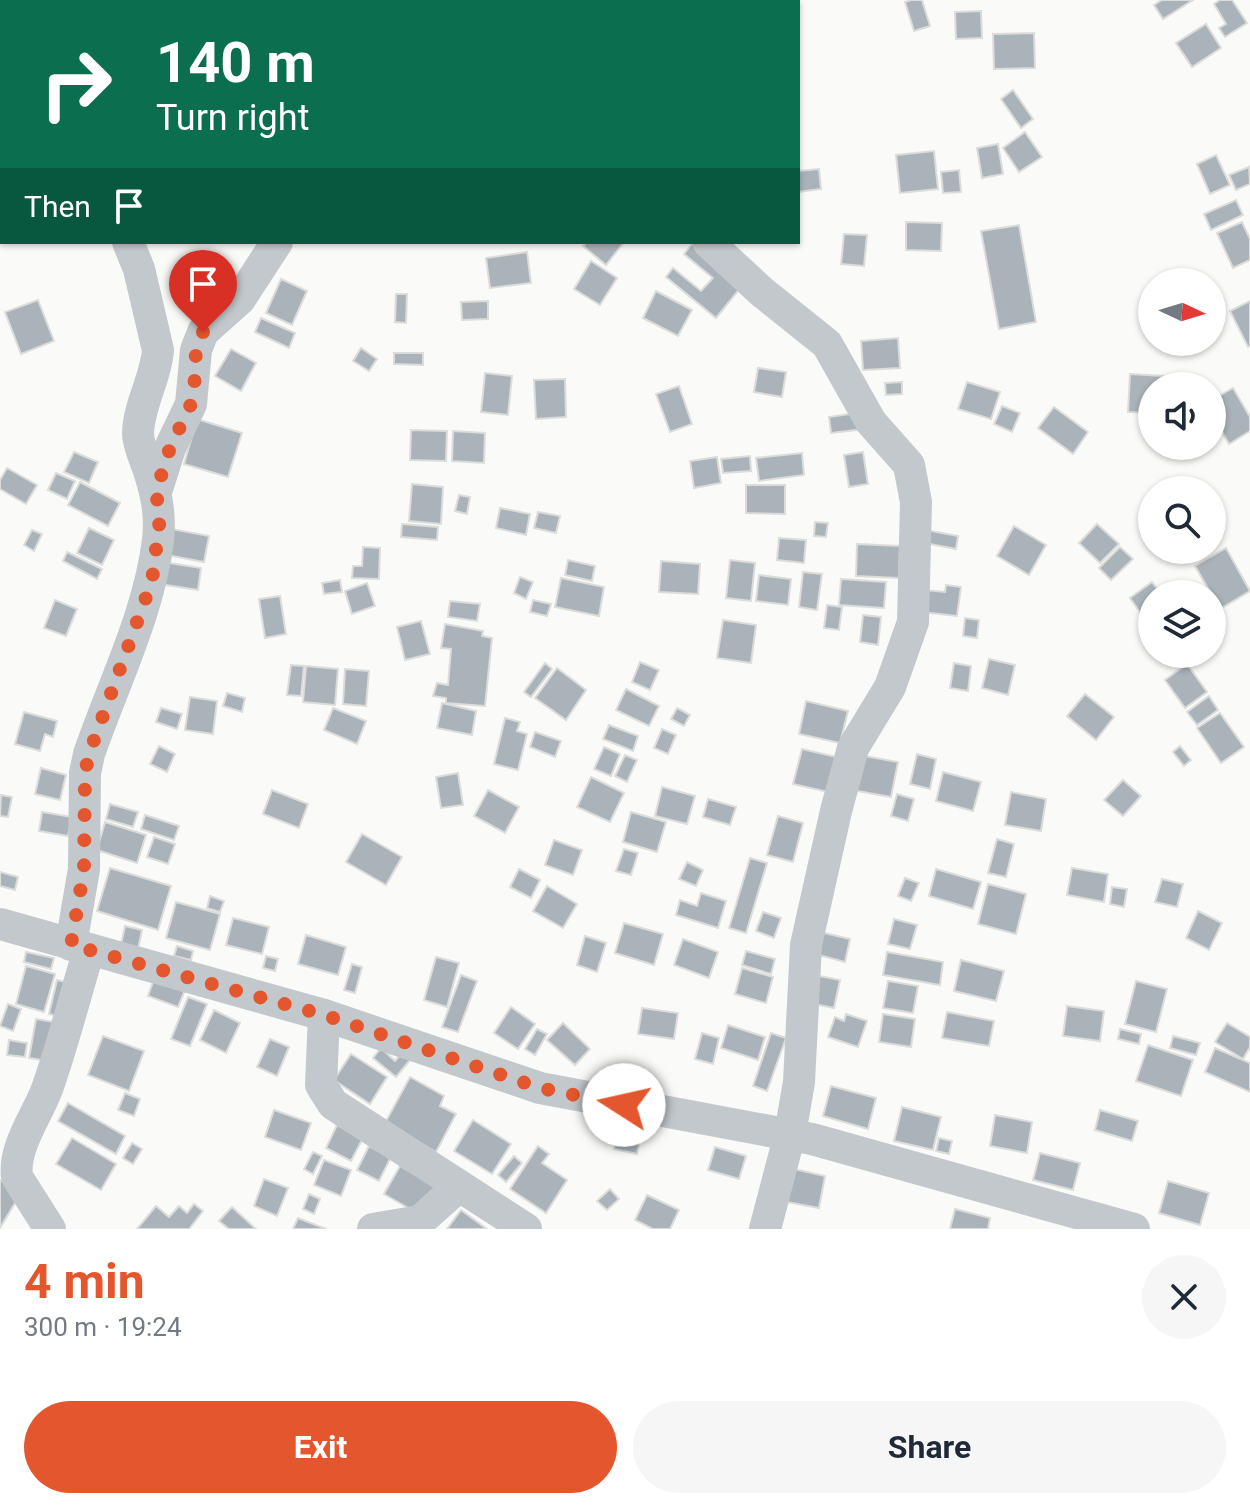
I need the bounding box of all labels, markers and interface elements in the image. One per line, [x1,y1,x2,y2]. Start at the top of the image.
text: 140 m [156,30,315,96]
icon: right [24,32,128,136]
text: Turn right [156,97,309,139]
icon: arrive [107,184,151,228]
text: Then [24,189,91,224]
pin [169,250,237,332]
icon: arrive [181,262,225,306]
north arrow [1138,268,1226,356]
map controls [1138,268,1226,668]
button: sound [1138,372,1226,460]
button: search [1138,476,1226,564]
button: layers [1138,580,1226,668]
position arrow [582,1063,666,1147]
text: 4 min [24,1253,145,1310]
button: close [1142,1255,1226,1339]
text: 300 m · 19:24 [24,1312,182,1342]
button: Exit [24,1401,617,1493]
button: Share [633,1401,1226,1493]

